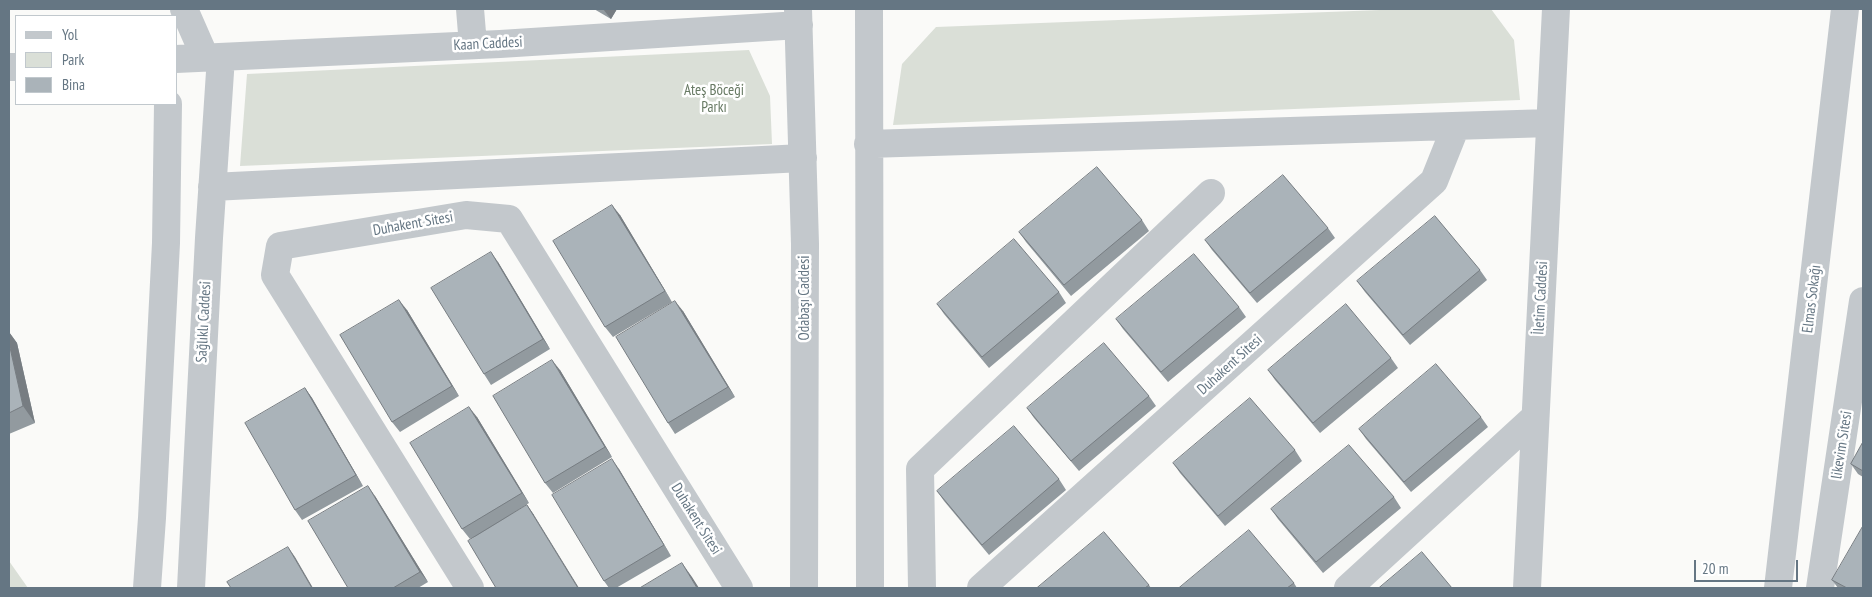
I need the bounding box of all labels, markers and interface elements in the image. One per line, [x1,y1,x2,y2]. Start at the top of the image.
legend [15,15,178,105]
text: Yol [62,25,78,44]
street label: Kaan Caddesi [453,33,523,55]
text: Park [62,50,84,69]
text: Bina [62,75,85,94]
park label: Ateş Böceği Parkı [684,82,744,117]
street label: Duhakent Sitesi [372,208,454,240]
street label: Odabaşı Caddesi [796,256,814,340]
street label: İletim Caddesi [1530,261,1552,335]
street label: Elmas Sokağı [1799,264,1825,334]
street label: Sağlıklı Caddesi [193,281,215,363]
street label: Duhakent Sitesi [1194,331,1266,399]
street label: likevim Sitesi [1828,410,1856,480]
street label: Duhakent Sitesi [667,480,725,558]
scale bar [1697,550,1801,582]
text: 20 m [1702,559,1728,578]

